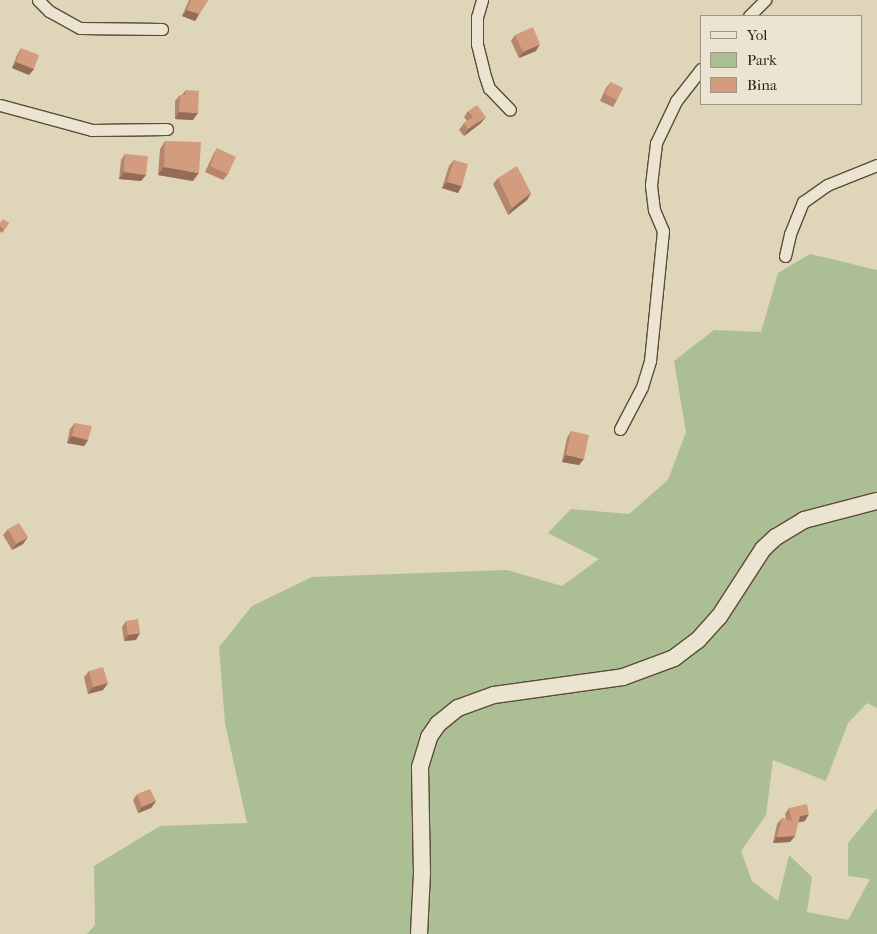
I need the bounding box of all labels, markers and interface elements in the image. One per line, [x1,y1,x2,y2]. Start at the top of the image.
legend [700,15,862,105]
text: Yol [747,26,767,44]
text: Park [747,51,777,69]
text: Bina [747,76,777,94]

